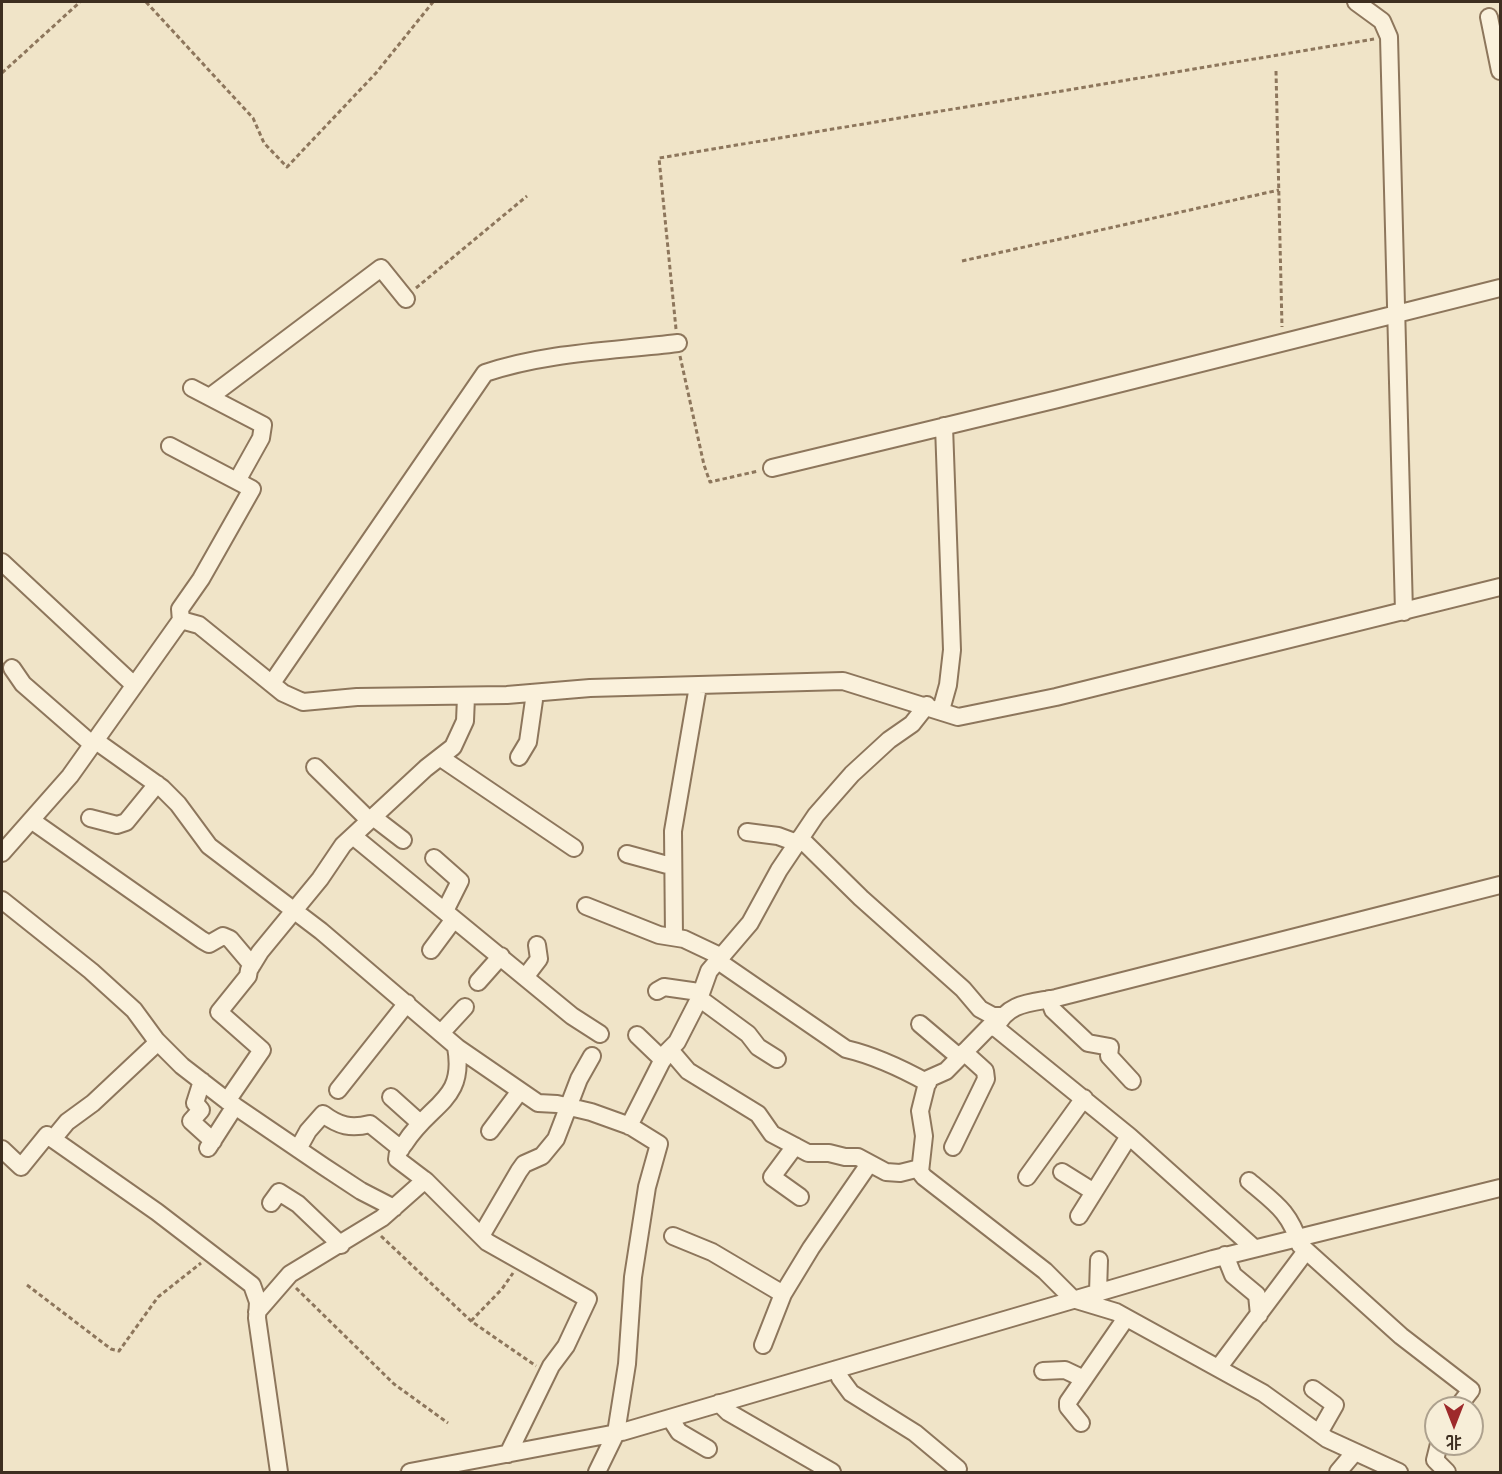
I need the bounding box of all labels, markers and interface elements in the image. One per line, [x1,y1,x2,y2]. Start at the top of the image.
north arrow [1424,1396,1484,1456]
text: 北 [1446,1431,1462,1453]

